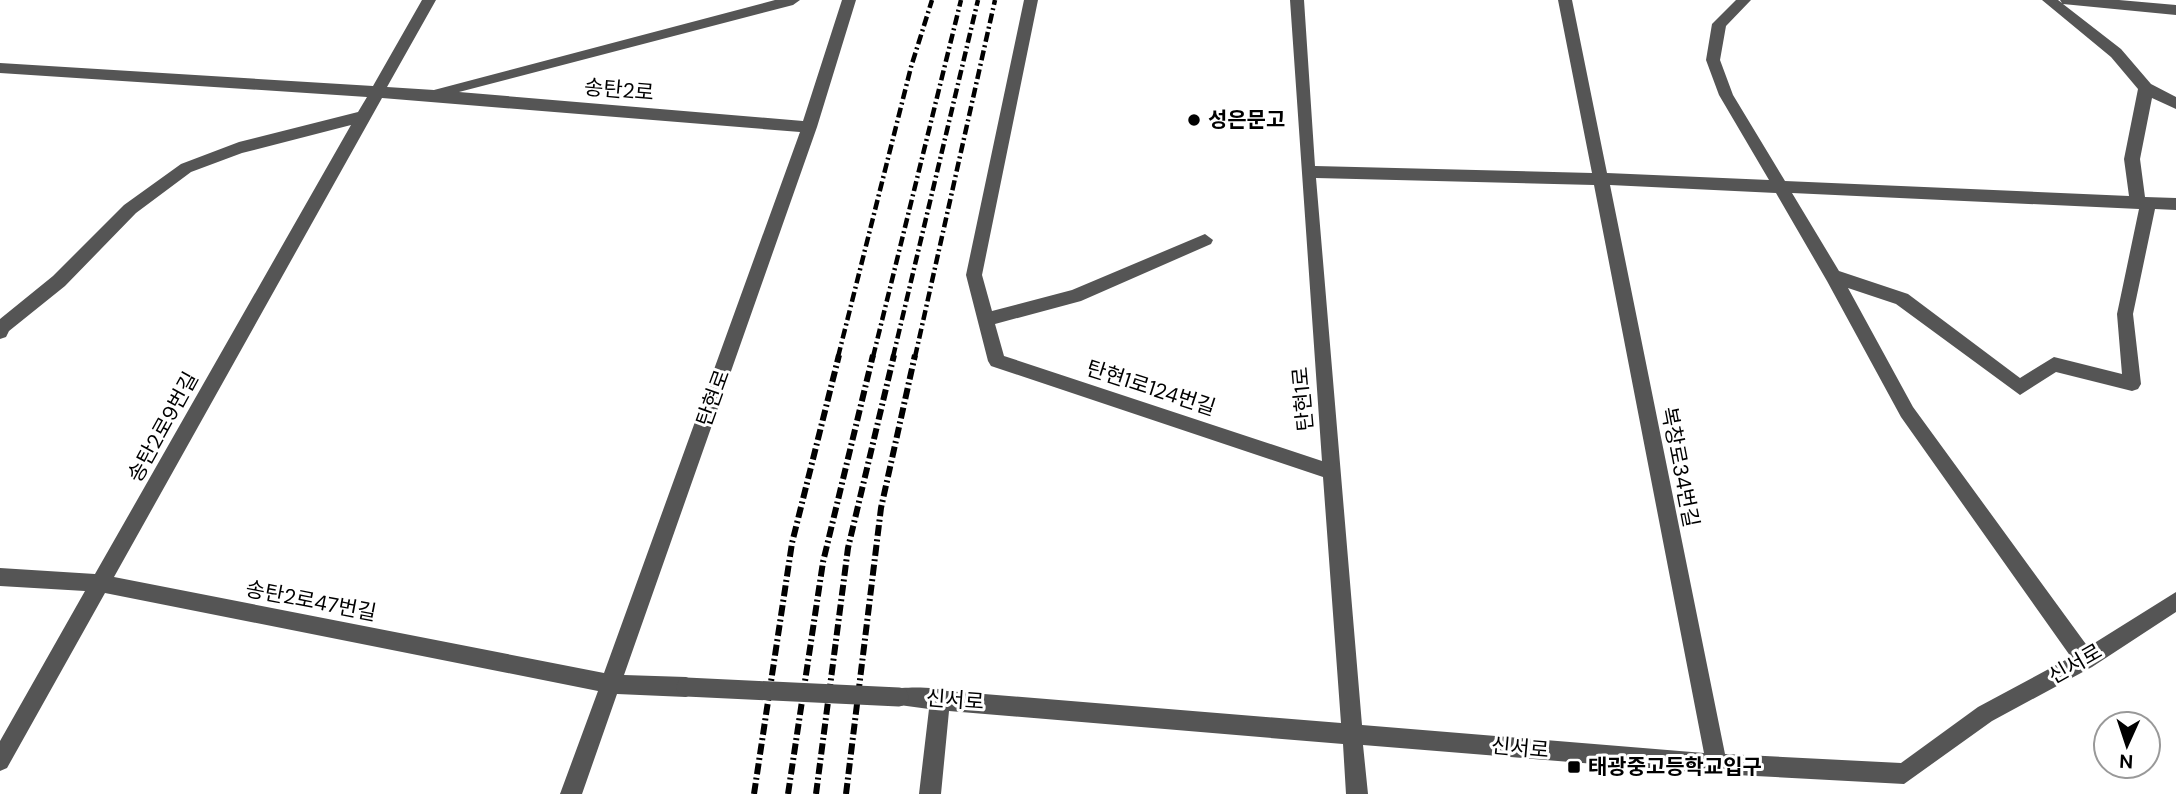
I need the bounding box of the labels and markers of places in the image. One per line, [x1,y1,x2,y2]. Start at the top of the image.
place label: 성은문고 [1208,106,1285,134]
marker: 성은문고 [1186,112,1202,128]
place label: 태광중고등학교입구 [1588,753,1762,781]
marker: 태광중고등학교입구 [1566,759,1582,775]

